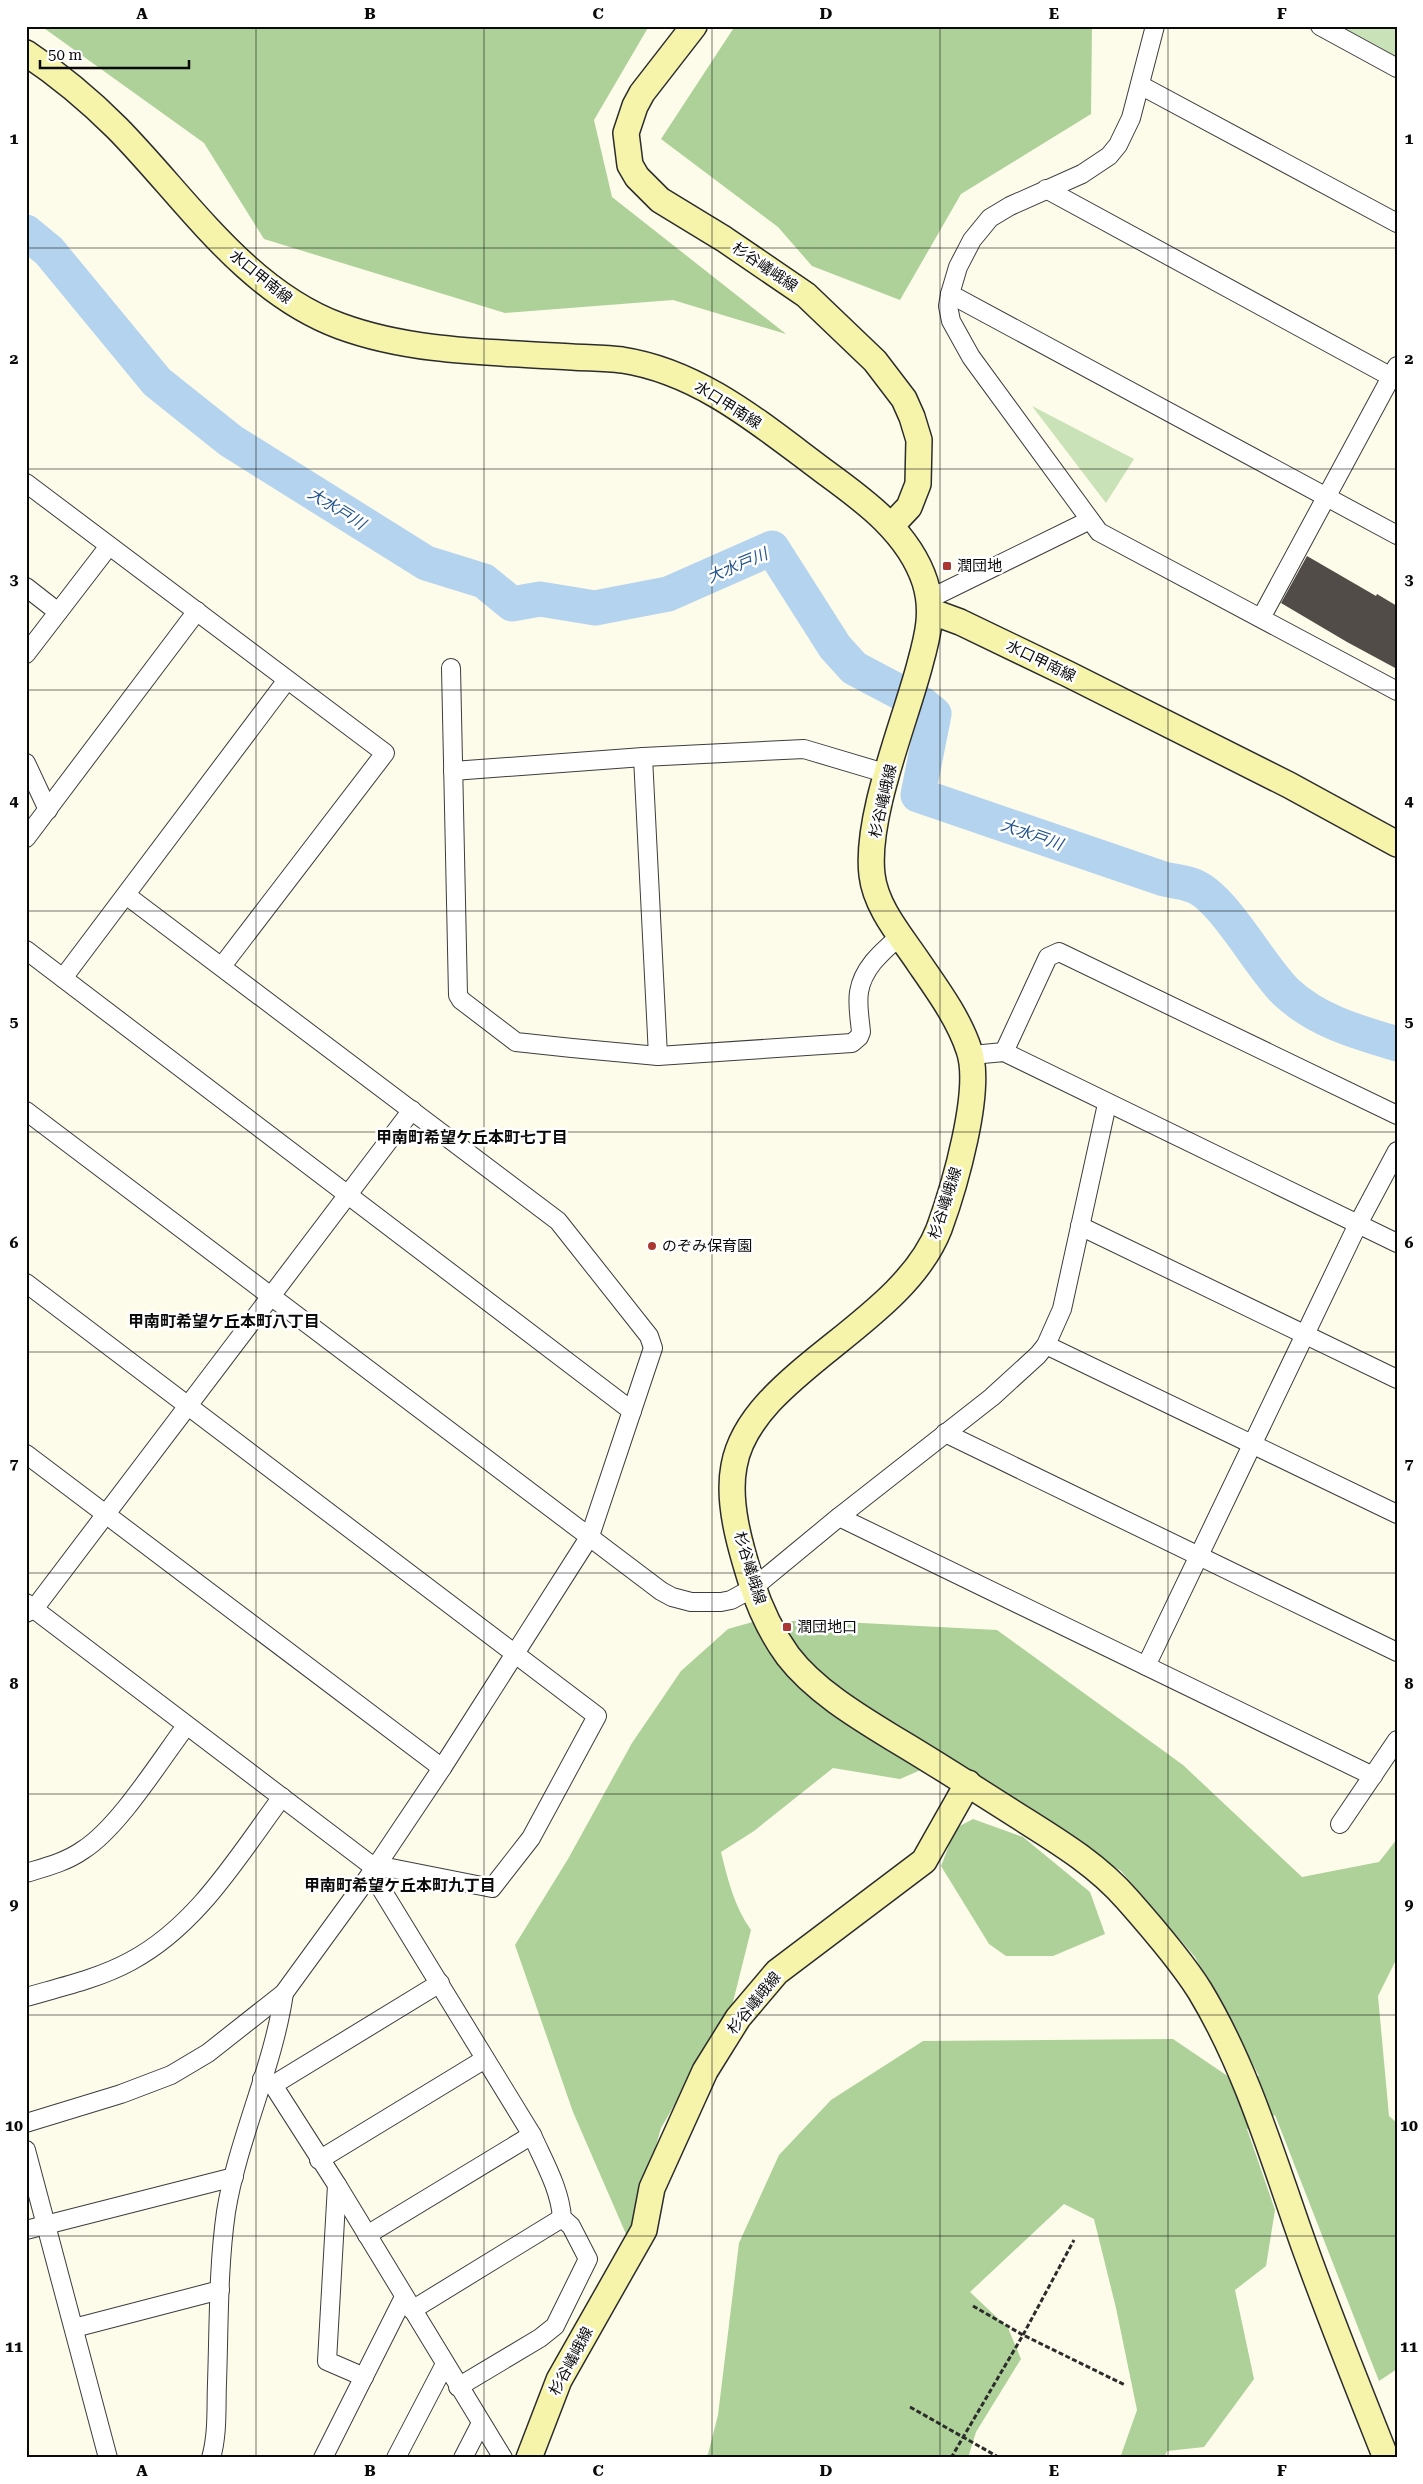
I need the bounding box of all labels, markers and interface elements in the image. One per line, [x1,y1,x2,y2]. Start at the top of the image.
text: A [136,4,148,23]
text: B [364,4,376,23]
text: C [592,4,604,23]
text: D [820,4,833,23]
text: E [1049,4,1059,23]
text: F [1277,4,1287,23]
scale bar [40,38,189,70]
text: 50 m [48,46,83,64]
text: 1 [10,129,19,148]
text: 1 [1405,129,1414,148]
street label: 杉谷嶬峨線 [729,239,801,295]
street label: 水口甲南線 [226,246,296,308]
text: 2 [10,349,19,368]
text: 2 [1405,349,1414,368]
street label: 水口甲南線 [691,377,765,433]
water label: 大水戸川 [305,483,371,534]
water label: 大水戸川 [704,543,772,587]
place label: 潤団地 [957,557,1002,575]
marker: 潤団地 [941,560,953,572]
text: 3 [10,570,19,589]
text: 3 [1405,570,1414,589]
street label: 水口甲南線 [1003,636,1079,686]
street label: 杉谷嶬峨線 [866,762,900,840]
text: 4 [10,791,19,810]
text: 4 [1405,791,1414,810]
water label: 大水戸川 [998,815,1067,855]
text: 5 [10,1012,19,1031]
text: 5 [1405,1012,1414,1031]
district label: 甲南町希望ケ丘本町七丁目 [376,1128,568,1147]
street label: 杉谷嶬峨線 [925,1165,965,1241]
text: 6 [10,1233,19,1252]
text: 6 [1405,1233,1414,1252]
place label: のぞみ保育園 [662,1237,752,1255]
marker: のぞみ保育園 [646,1240,658,1252]
district label: 甲南町希望ケ丘本町八丁目 [128,1312,320,1331]
text: 7 [10,1454,19,1473]
text: 7 [1405,1454,1414,1473]
street label: 杉谷嶬峨線 [730,1529,770,1607]
place label: 潤団地口 [797,1618,857,1636]
marker: 潤団地口 [781,1621,793,1633]
text: 8 [10,1674,19,1693]
text: 8 [1405,1674,1414,1693]
district label: 甲南町希望ケ丘本町九丁目 [304,1876,496,1895]
text: 9 [10,1895,19,1914]
text: 9 [1405,1895,1414,1914]
street label: 杉谷嶬峨線 [723,1968,785,2038]
text: 10 [5,2116,23,2135]
text: 10 [1400,2116,1418,2135]
street label: 杉谷嶬峨線 [545,2324,597,2398]
text: 11 [5,2337,23,2356]
text: 11 [1400,2337,1418,2356]
text: A [136,2461,148,2480]
text: B [364,2461,376,2480]
text: C [592,2461,604,2480]
text: D [820,2461,833,2480]
text: E [1049,2461,1059,2480]
text: F [1277,2461,1287,2480]

